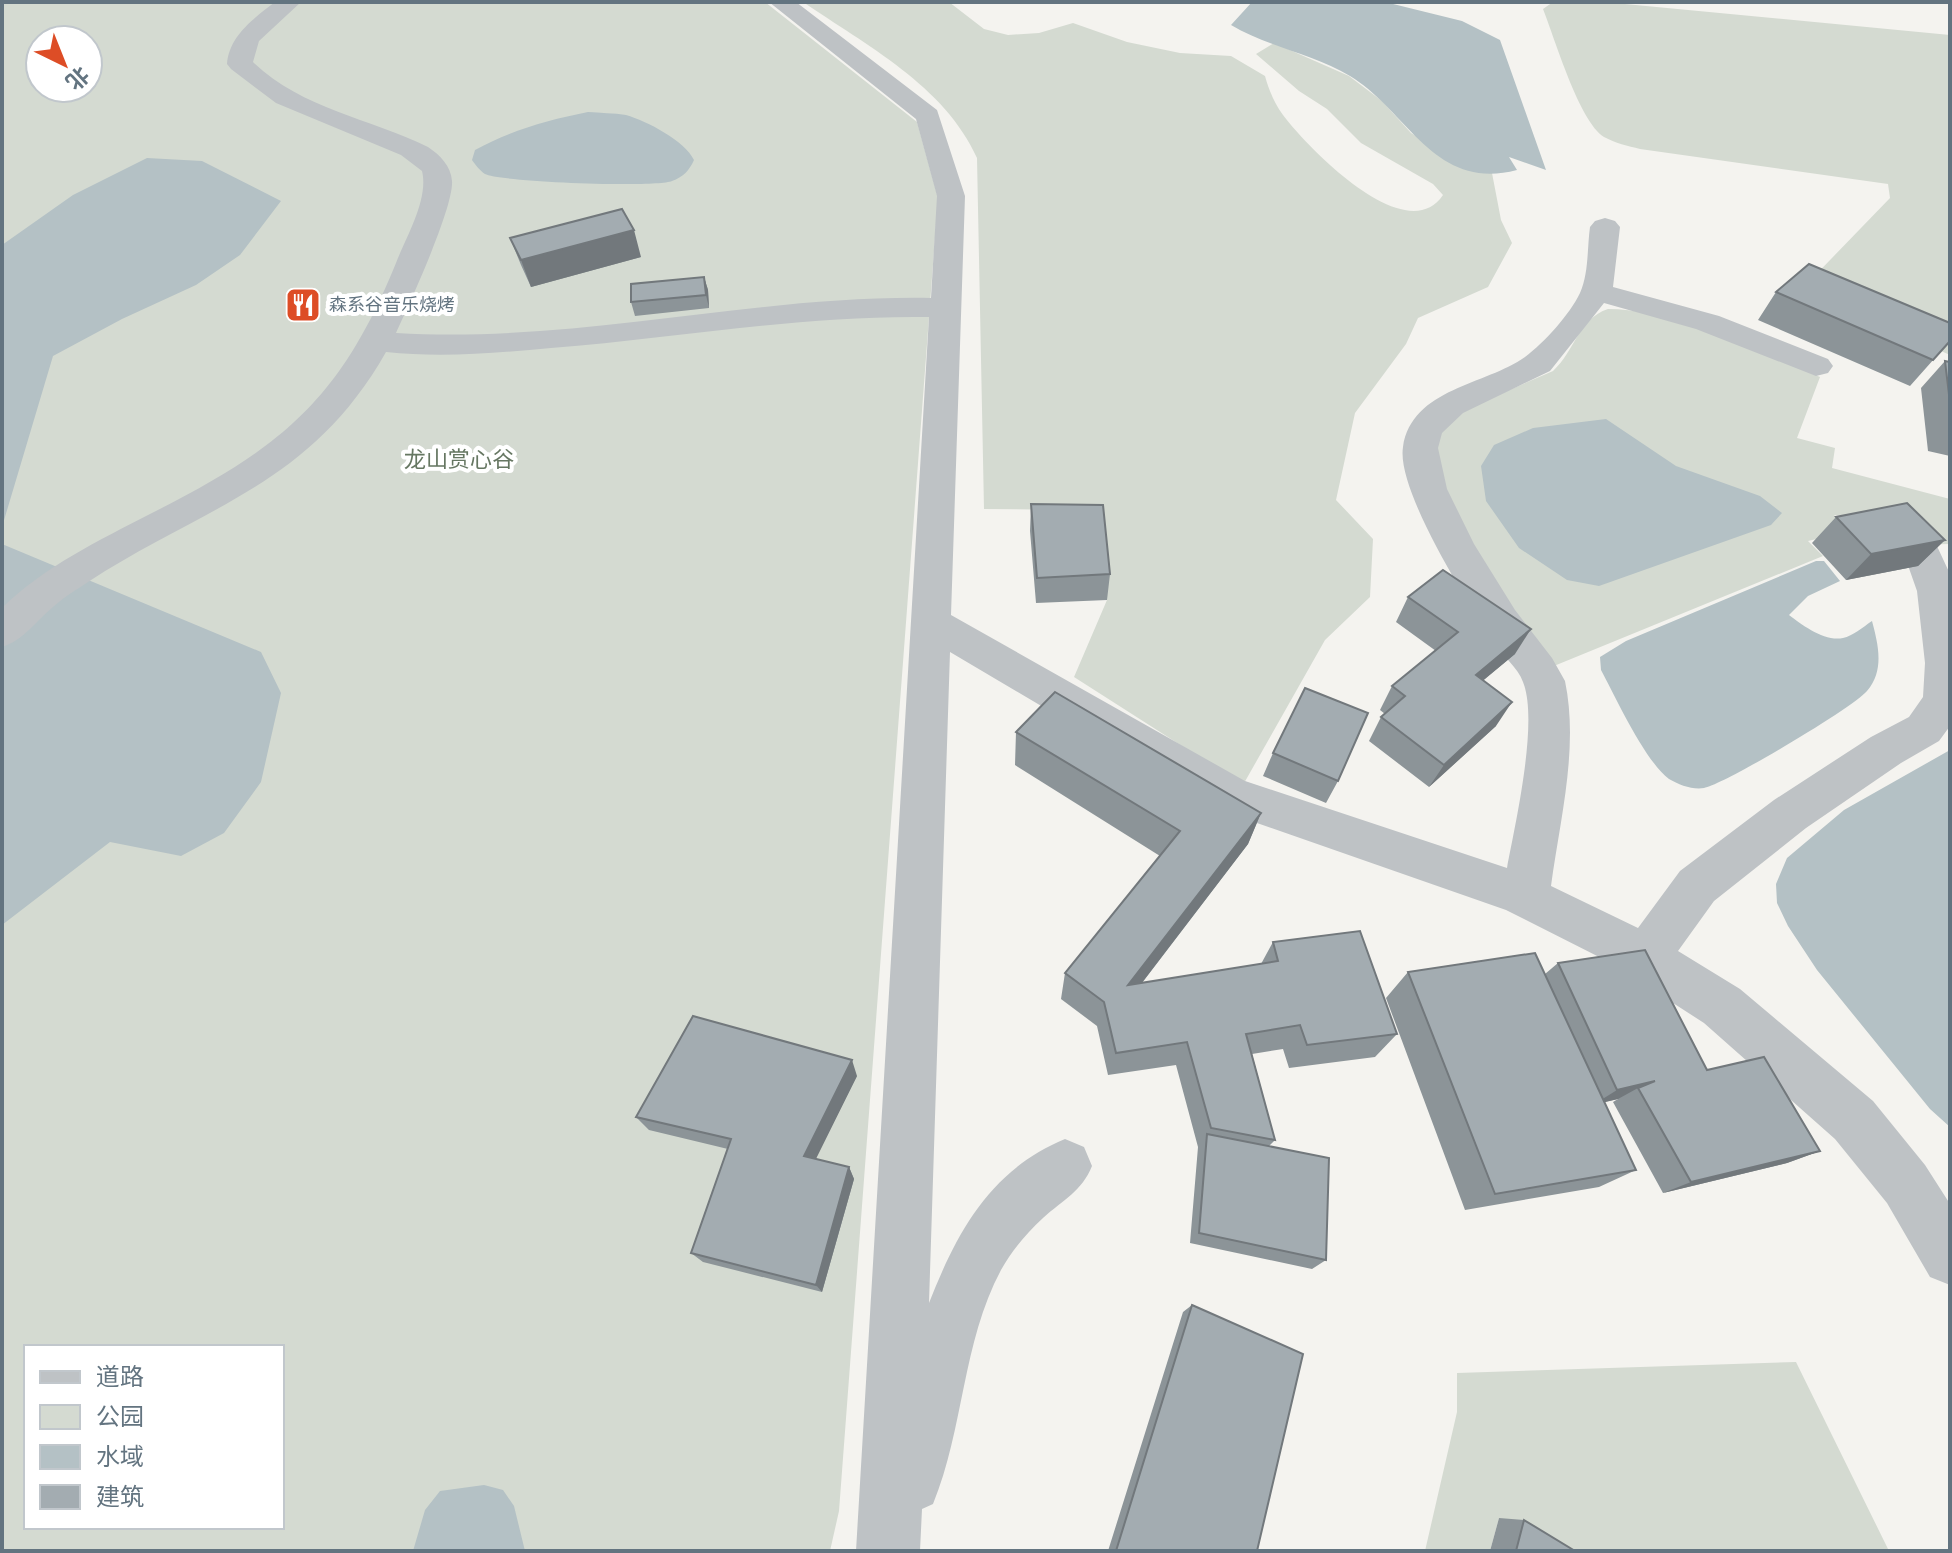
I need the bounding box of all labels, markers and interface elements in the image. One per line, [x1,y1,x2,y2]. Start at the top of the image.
north arrow [24,24,104,104]
text: 北 [60,61,94,95]
restaurant icon: 森系谷音乐烧烤 [284,286,322,324]
place label: 森系谷音乐烧烤 [329,294,455,316]
park label: 龙山赏心谷 [404,447,514,473]
legend [24,1345,284,1529]
text: 道路 [96,1363,144,1392]
text: 公园 [96,1403,144,1432]
text: 水域 [96,1443,144,1472]
text: 建筑 [96,1483,144,1512]

